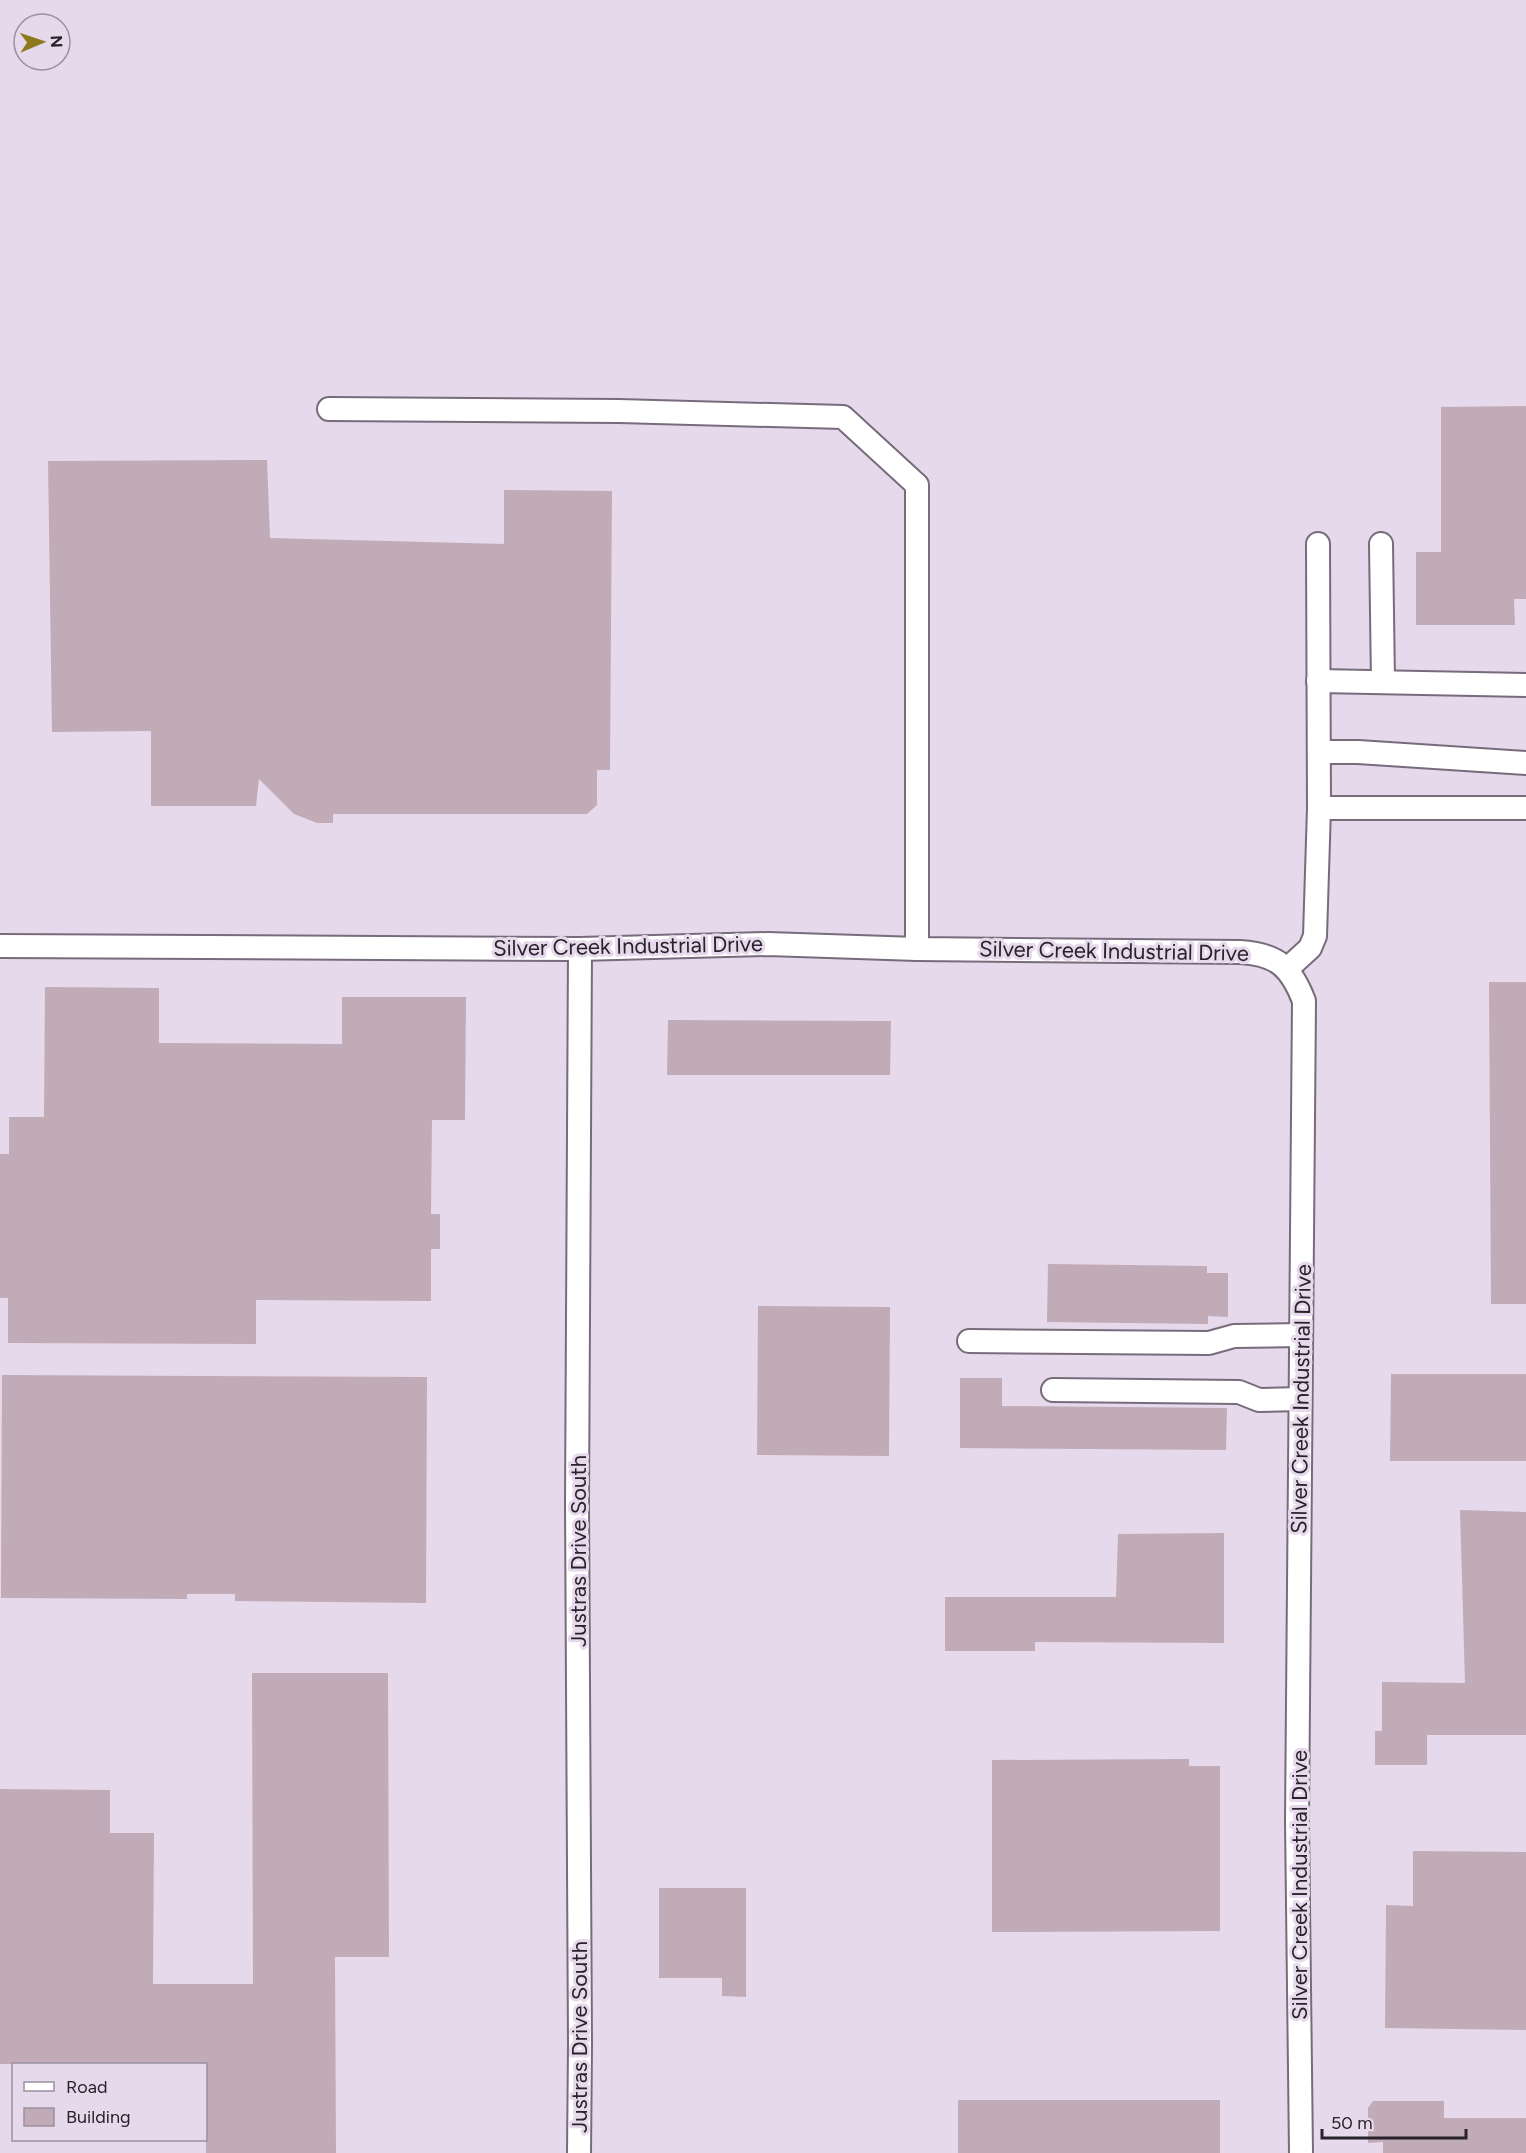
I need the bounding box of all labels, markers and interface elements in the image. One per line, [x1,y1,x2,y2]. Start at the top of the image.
north arrow [12,12,72,72]
text: N [47,35,66,48]
street label: Silver Creek Industrial Drive [493,930,763,962]
street label: Silver Creek Industrial Drive [979,935,1249,967]
street label: Silver Creek Industrial Drive [1285,1264,1317,1534]
street label: Justras Drive South [565,1455,592,1647]
street label: Silver Creek Industrial Drive [1286,1750,1313,2020]
street label: Justras Drive South [566,1941,593,2133]
legend [12,2063,207,2141]
text: Road [66,2076,107,2098]
scale bar [1322,2102,1466,2140]
text: Building [66,2106,131,2128]
text: 50 m [1331,2112,1373,2134]

